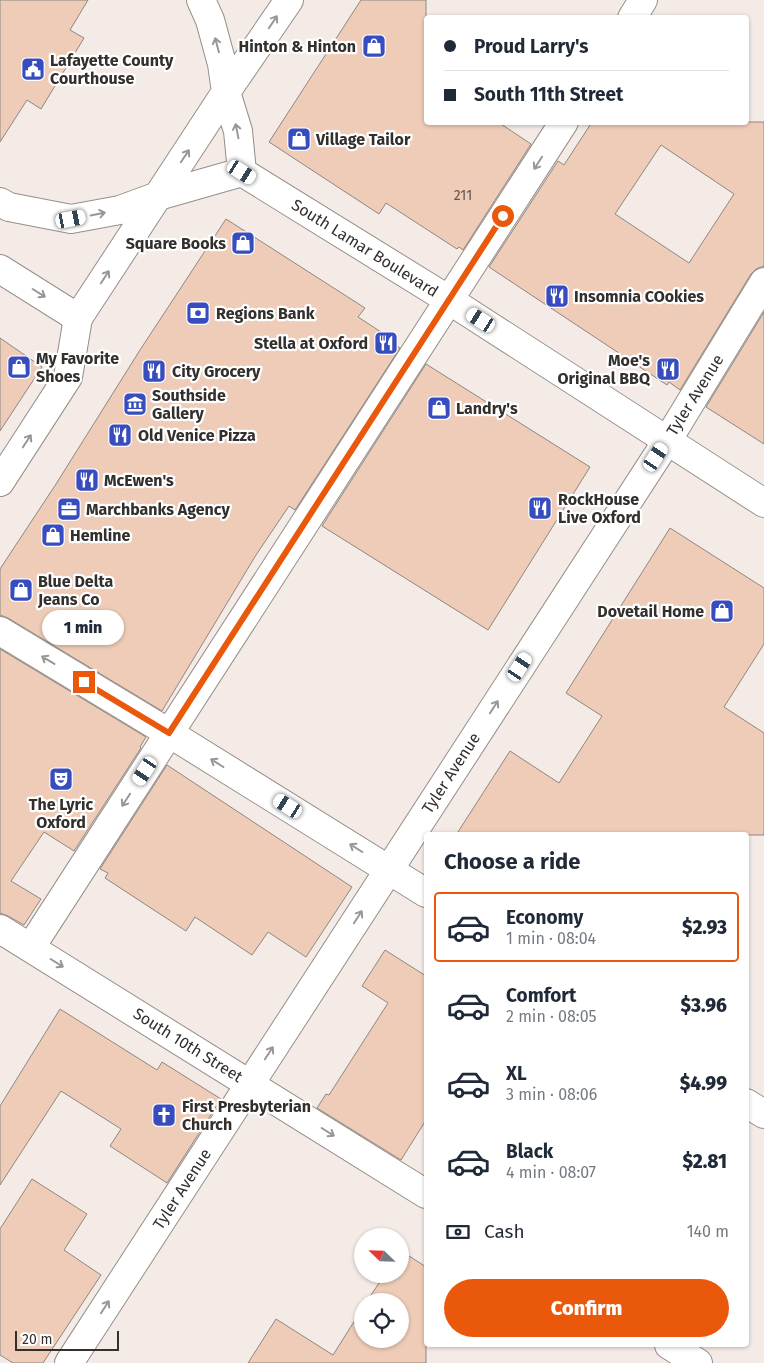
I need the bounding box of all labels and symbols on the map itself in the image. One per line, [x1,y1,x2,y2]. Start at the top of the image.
one-way arrow [268,16,278,30]
shop icon: Hinton & Hinton [361,33,387,59]
one-way arrow [211,37,221,53]
place label: Hinton & Hinton [239,37,356,56]
place label: Lafayette County Courthouse [50,51,174,88]
public building icon: Lafayette County Courthouse [20,56,46,82]
one-way arrow [232,124,241,140]
shop icon: Village Tailor [286,126,312,152]
place label: Village Tailor [315,130,411,149]
one-way arrow [180,149,190,163]
one-way arrow [532,156,542,170]
car [225,158,258,186]
house number: 211 [454,187,472,204]
street label: South Lamar Boulevard [288,195,442,301]
route start [492,205,514,227]
car [54,209,87,229]
one-way arrow [90,209,106,218]
shop icon: Square Books [230,230,256,256]
place label: Square Books [126,234,226,253]
one-way arrow [100,271,110,285]
restaurant icon: Insomnia COokies [544,283,570,309]
place label: Insomnia COokies [574,287,704,306]
one-way arrow [32,289,46,299]
bank icon: Regions Bank [185,300,211,326]
place label: Regions Bank [216,304,315,323]
car [464,306,497,334]
restaurant icon: Stella at Oxford [373,330,399,356]
place label: Stella at Oxford [254,334,368,353]
place label: My Favorite Shoes [36,349,119,386]
place label: Moe's Original BBQ [558,351,651,388]
street label: Tyler Avenue [662,351,728,439]
shop icon: My Favorite Shoes [6,354,32,380]
restaurant icon: Moe's Original BBQ [655,356,681,382]
restaurant icon: City Grocery [141,358,167,384]
place label: City Grocery [172,362,261,381]
place label: Southside Gallery [152,386,226,423]
museum icon: Southside Gallery [122,391,148,417]
shop icon: Landry's [426,395,452,421]
place label: Landry's [456,399,518,418]
restaurant icon: Old Venice Pizza [107,422,133,448]
place label: Old Venice Pizza [138,426,256,445]
one-way arrow [22,435,32,449]
car [641,440,670,474]
restaurant icon: McEwen's [74,467,100,493]
place label: McEwen's [104,471,174,490]
place label: RockHouse Live Oxford [558,490,641,527]
restaurant icon: RockHouse Live Oxford [527,495,553,521]
office icon: Marchbanks Agency [56,496,82,522]
place label: Marchbanks Agency [86,500,230,519]
shop icon: Hemline [40,522,66,548]
place label: Hemline [70,526,131,545]
place label: Blue Delta Jeans Co [37,572,113,609]
shop icon: Blue Delta Jeans Co [8,577,34,603]
shop icon: Dovetail Home [709,598,735,624]
place label: Dovetail Home [597,602,704,621]
callout: 1 min [43,610,125,644]
car [505,650,534,684]
one-way arrow [42,655,56,665]
route end [73,671,95,693]
one-way arrow [489,701,499,715]
street label: Tyler Avenue [418,729,484,817]
car [130,754,159,788]
one-way arrow [211,758,225,768]
theatre icon: The Lyric Oxford [48,766,74,792]
one-way arrow [121,792,131,806]
car [271,792,304,820]
place label: The Lyric Oxford [29,795,94,832]
one-way arrow [349,843,363,853]
one-way arrow [353,910,363,924]
one-way arrow [49,959,63,969]
street label: South 10th Street [130,1004,246,1086]
one-way arrow [265,1047,275,1061]
place label: First Presbyterian Church [182,1097,311,1134]
church icon: First Presbyterian Church [151,1102,177,1128]
one-way arrow [321,1128,335,1138]
street label: Tyler Avenue [149,1145,215,1233]
north arrow [354,1228,409,1282]
one-way arrow [100,1301,110,1315]
scale bar [15,1328,119,1351]

